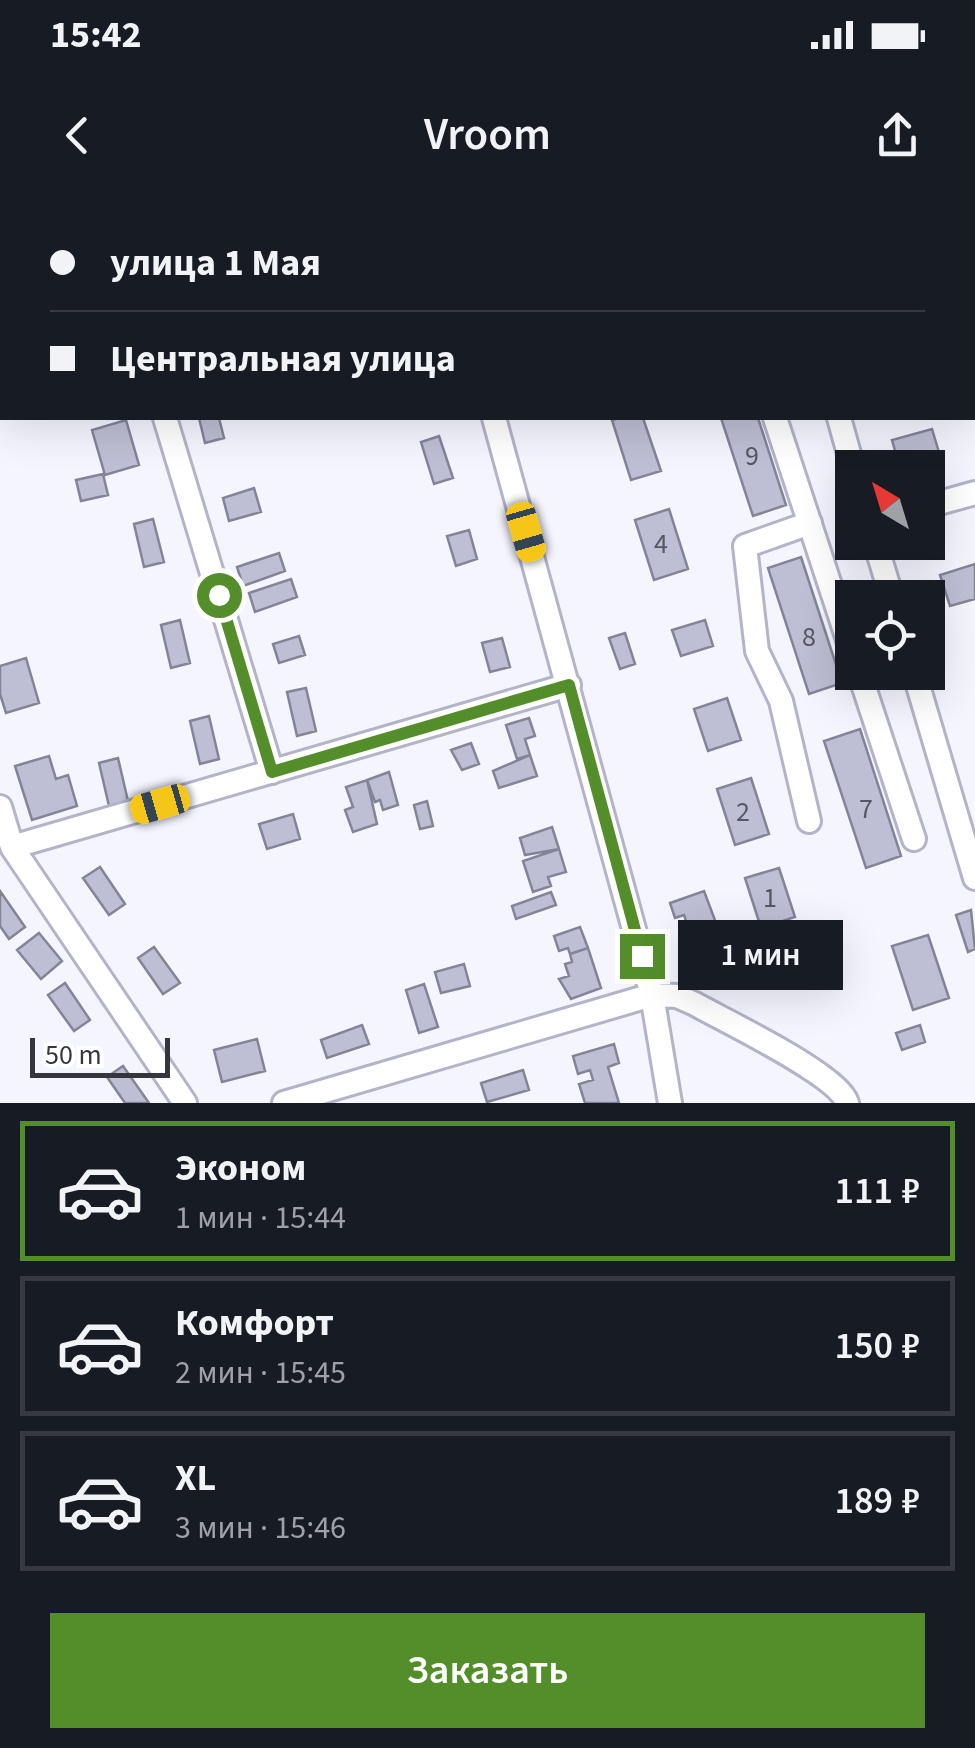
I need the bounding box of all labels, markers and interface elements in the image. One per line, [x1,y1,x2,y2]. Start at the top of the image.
text: 15:42 [50,8,142,62]
text: Vroom [424,103,551,167]
icon: back [50,108,105,163]
icon: share [870,108,925,163]
text: улица 1 Мая [110,236,321,290]
text: Центральная улица [110,332,456,386]
house number: 9 [745,436,759,476]
north arrow [835,450,945,560]
map controls [835,450,945,690]
car [503,499,549,565]
house number: 4 [654,524,668,564]
route start [197,573,242,618]
button: locate [835,580,945,690]
house number: 8 [802,617,816,657]
car [127,781,193,827]
house number: 7 [859,789,873,829]
house number: 2 [736,792,750,832]
house number: 1 [763,878,777,918]
callout: 1 мин [677,921,842,991]
text: 1 мин [720,932,801,978]
route end [620,934,665,979]
scale bar [30,1033,170,1078]
text: 50 m [45,1035,102,1075]
text: Эконом [175,1141,306,1195]
icon: car [55,1146,145,1236]
text: 111 ₽ [834,1164,920,1218]
text: 1 мин · 15:44 [175,1195,346,1241]
text: Комфорт [175,1296,334,1350]
icon: car [55,1301,145,1391]
text: 150 ₽ [834,1319,920,1373]
text: 2 мин · 15:45 [175,1350,346,1396]
text: XL [175,1451,216,1505]
icon: car [55,1456,145,1546]
text: 189 ₽ [834,1474,920,1528]
text: 3 мин · 15:46 [175,1505,346,1551]
button: Заказать [50,1613,925,1728]

